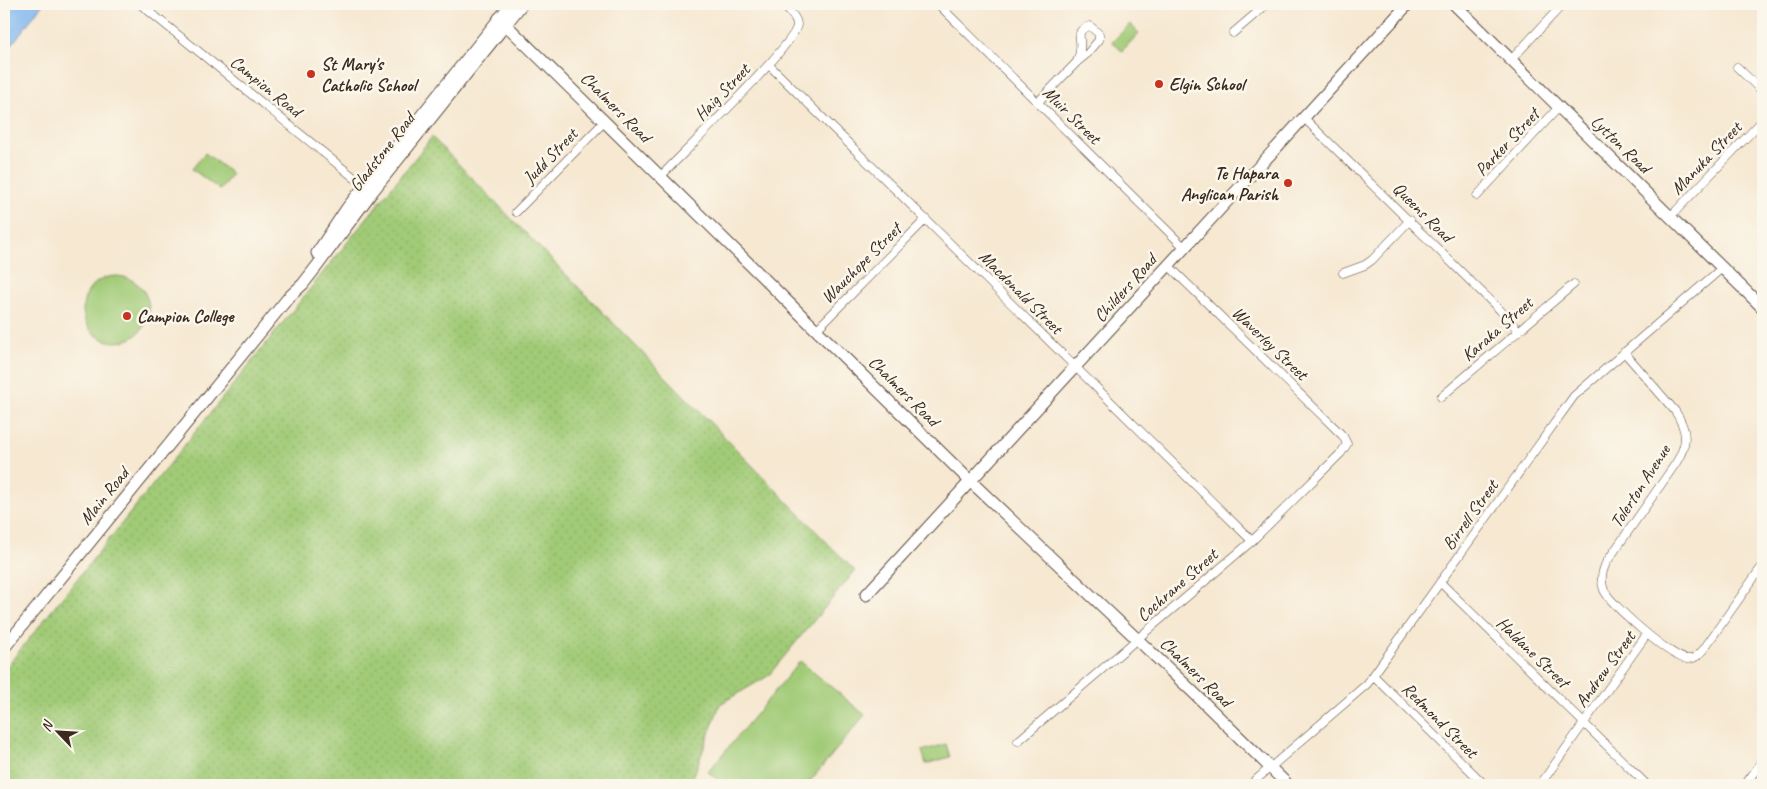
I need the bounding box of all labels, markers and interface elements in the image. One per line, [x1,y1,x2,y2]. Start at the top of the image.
street label: Campion Road [226,51,308,123]
place label: St Mary's Catholic School [321,53,420,96]
street label: Haig Street [689,57,756,125]
street label: Chalmers Road [576,67,658,149]
marker: St Mary's Catholic School [305,68,317,80]
place label: Elgin School [1169,73,1248,95]
marker: Elgin School [1153,78,1165,90]
street label: Muir Street [1039,82,1107,150]
street label: Parker Street [1470,101,1546,180]
street label: Gladstone Road [344,106,421,196]
street label: Lytton Road [1587,110,1658,180]
street label: Manuka Street [1666,116,1748,199]
street label: Judd Street [517,122,583,189]
place label: Te Hapara Anglican Parish [1181,162,1280,205]
marker: Te Hapara Anglican Parish [1282,177,1294,189]
street label: Queens Road [1388,177,1460,249]
street label: Wauchope Street [816,216,908,308]
street label: Macdonald Street [975,246,1069,340]
street label: Childers Road [1089,247,1163,327]
street label: Karaka Street [1457,291,1539,366]
street label: Waverley Street [1227,301,1314,386]
place label: Campion College [137,305,235,327]
marker: Campion College [121,310,133,322]
street label: Chalmers Road [864,351,946,433]
street label: Tolerton Avenue [1605,439,1676,532]
street label: Main Road [74,461,135,529]
street label: Birrell Street [1437,474,1504,554]
street label: Cochrane Street [1132,542,1224,626]
street label: Haldane Street [1492,612,1576,694]
street label: Andrew Street [1570,625,1641,711]
street label: Chalmers Road [1155,632,1239,714]
street label: Redmond Street [1398,678,1484,764]
north arrow [32,706,82,756]
text: N [37,717,57,734]

